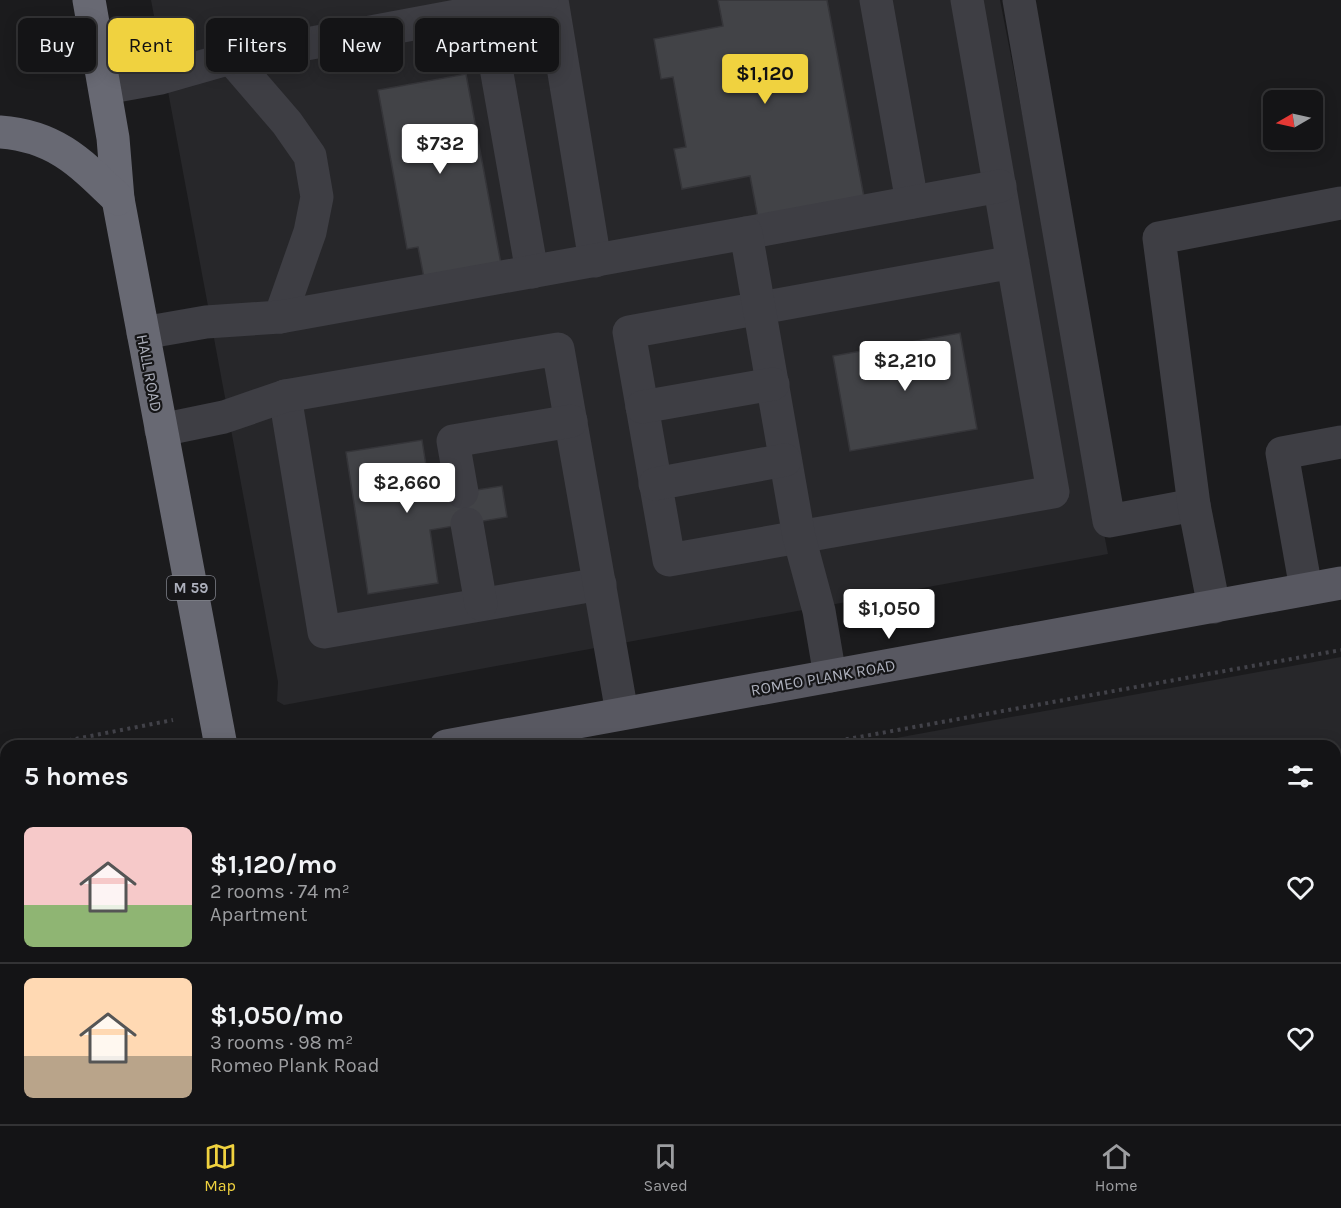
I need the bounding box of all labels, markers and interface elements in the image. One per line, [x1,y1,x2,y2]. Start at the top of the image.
chip: Buy [18,18,96,72]
chip: Rent [108,18,194,72]
chip: Filters [206,18,308,72]
chip: New [320,18,403,72]
chip: Apartment [415,18,559,72]
pin: $1,120 [716,54,814,105]
text: $1,120 [736,62,794,85]
north arrow [1263,90,1323,150]
map controls [1263,90,1323,150]
pin: $732 [404,124,476,175]
text: $732 [416,132,464,155]
street label: HALL ROAD [133,333,166,413]
pin: $2,210 [856,341,954,392]
text: $2,210 [874,349,936,372]
pin: $2,660 [358,463,456,514]
text: $2,660 [373,471,441,494]
road number: M 59 [167,576,215,600]
pin: $1,050 [840,589,938,640]
text: $1,050 [858,597,920,620]
street label: ROMEO PLANK ROAD [749,655,897,700]
icon: filters [1284,760,1317,793]
text: 5 homes [24,761,129,792]
text: $1,120/mo [210,849,337,880]
icon: home [72,851,144,923]
icon: heart [1284,871,1317,904]
text: 2 rooms · 74 m² [210,880,350,903]
text: Apartment [210,903,308,926]
text: $1,050/mo [210,1000,343,1031]
icon: home [72,1002,144,1074]
icon: heart [1284,1022,1317,1055]
text: 3 rooms · 98 m² [210,1031,353,1054]
text: Romeo Plank Road [210,1054,380,1077]
tab: Map [204,1140,237,1195]
tab: Saved [644,1140,688,1195]
tab: Home [1095,1140,1137,1195]

